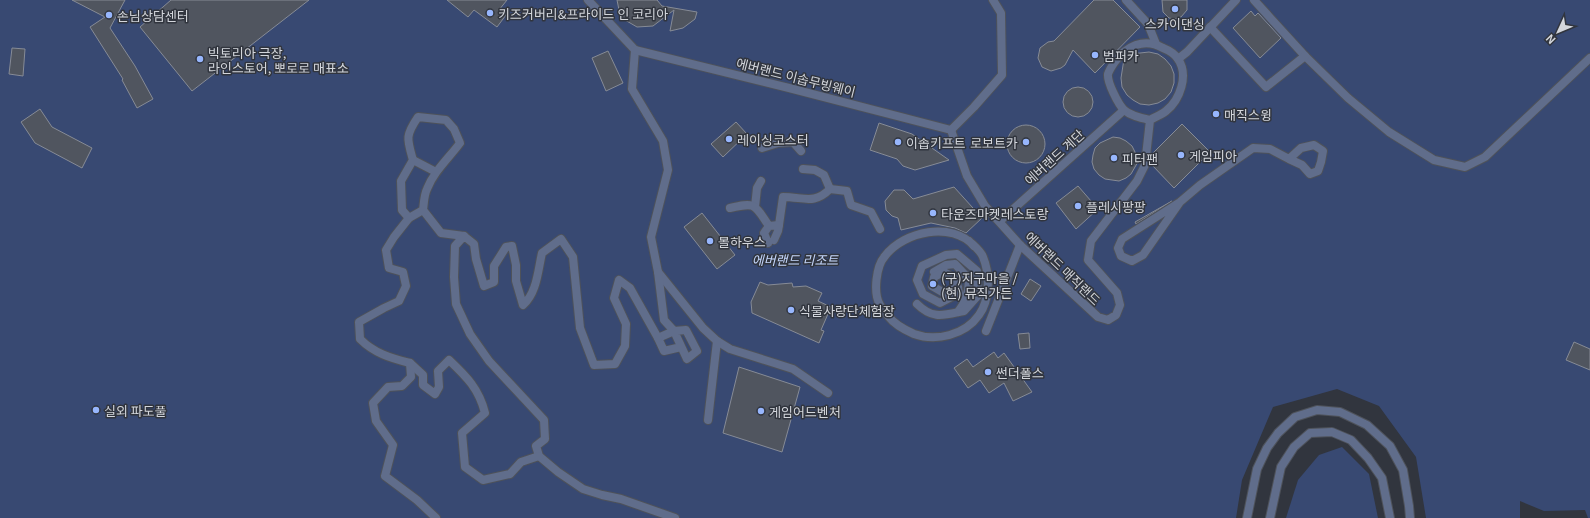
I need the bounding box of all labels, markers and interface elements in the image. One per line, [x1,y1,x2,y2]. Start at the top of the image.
place label: 키즈커버리&프라이드 인 코리아 [498,4,668,23]
marker: 스카이댄싱 [1170,4,1180,14]
place label: 손님상담센터 [117,6,189,25]
marker: 키즈커버리&프라이드 인 코리아 [485,8,495,18]
marker: 손님상담센터 [104,10,114,20]
north arrow [1538,12,1578,52]
place label: 스카이댄싱 [1145,14,1205,33]
text: N [1541,31,1559,48]
place label: 빅토리아 극장, 라인스토어, 뽀로로 매표소 [208,43,349,77]
place label: 범퍼카 [1103,46,1139,65]
marker: 범퍼카 [1090,50,1100,60]
street label: 에버랜드 이솝무빙웨이 [734,53,858,101]
marker: 빅토리아 극장, 라인스토어, 뽀로로 매표소 [195,54,205,64]
place label: 매직스윙 [1224,105,1272,124]
marker: 매직스윙 [1211,109,1221,119]
street label: 에버랜드 계단 [1020,125,1088,189]
place label: 레이싱코스터 [737,130,809,149]
place label: 이솝키프트 [906,133,966,152]
place label: 로보트카 [970,133,1018,152]
marker: 레이싱코스터 [724,134,734,144]
marker: 이솝키프트 [893,137,903,147]
marker: 로보트카 [1021,137,1031,147]
place label: 게임피아 [1189,146,1237,165]
place label: 피터팬 [1122,149,1158,168]
marker: 게임피아 [1176,150,1186,160]
marker: 피터팬 [1109,153,1119,163]
place label: 플레시팡팡 [1086,197,1146,216]
marker: 플레시팡팡 [1073,201,1083,211]
place label: 타운즈마켓레스토랑 [941,204,1049,223]
marker: 타운즈마켓레스토랑 [928,208,938,218]
street label: 에버랜드 매직랜드 [1021,227,1105,309]
place label: 볼하우스 [718,232,766,251]
marker: 볼하우스 [705,236,715,246]
park label: 에버랜드 리조트 [752,250,839,269]
place label: (구)지구마을 / (현) 뮤직가든 [941,268,1018,302]
marker: (구)지구마을 / (현) 뮤직가든 [928,279,938,289]
place label: 식물사랑단체험장 [799,301,895,320]
marker: 식물사랑단체험장 [786,305,796,315]
place label: 썬더폴스 [996,363,1044,382]
marker: 썬더폴스 [983,367,993,377]
place label: 실외 파도풀 [104,401,167,420]
place label: 게임어드벤처 [769,402,841,421]
marker: 실외 파도풀 [91,405,101,415]
marker: 게임어드벤처 [756,406,766,416]

